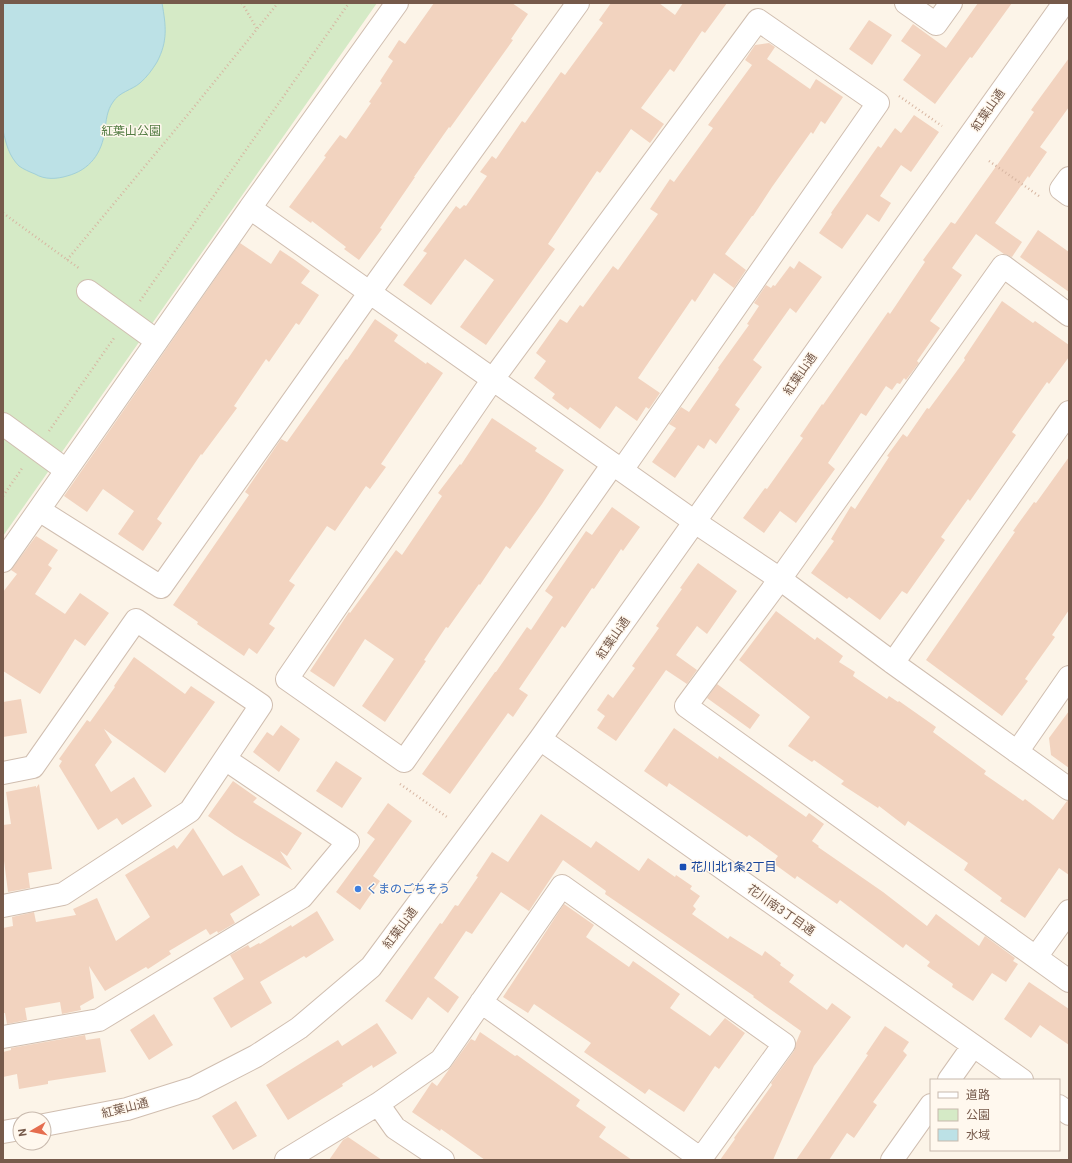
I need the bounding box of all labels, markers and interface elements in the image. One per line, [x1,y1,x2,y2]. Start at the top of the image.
street label: 紅葉山通 [968,86,1008,134]
park label: 紅葉山公園 [101,124,161,138]
street label: 紅葉山通 [780,350,820,398]
street label: 紅葉山通 [593,614,633,662]
place label: 花川北1条2丁目 [691,860,777,874]
marker: 花川北1条2丁目 [678,862,688,872]
place label: くまのごちそう [366,882,450,896]
street label: 花川南3丁目通 [745,882,817,938]
marker: くまのごちそう [353,884,363,894]
street label: 紅葉山通 [380,905,420,951]
legend [930,1079,1060,1151]
text: 道路 [966,1088,990,1102]
street label: 紅葉山通 [100,1095,150,1121]
text: 公園 [966,1108,990,1122]
north arrow [12,1111,52,1151]
text: N [16,1127,30,1137]
text: 水域 [966,1128,990,1142]

